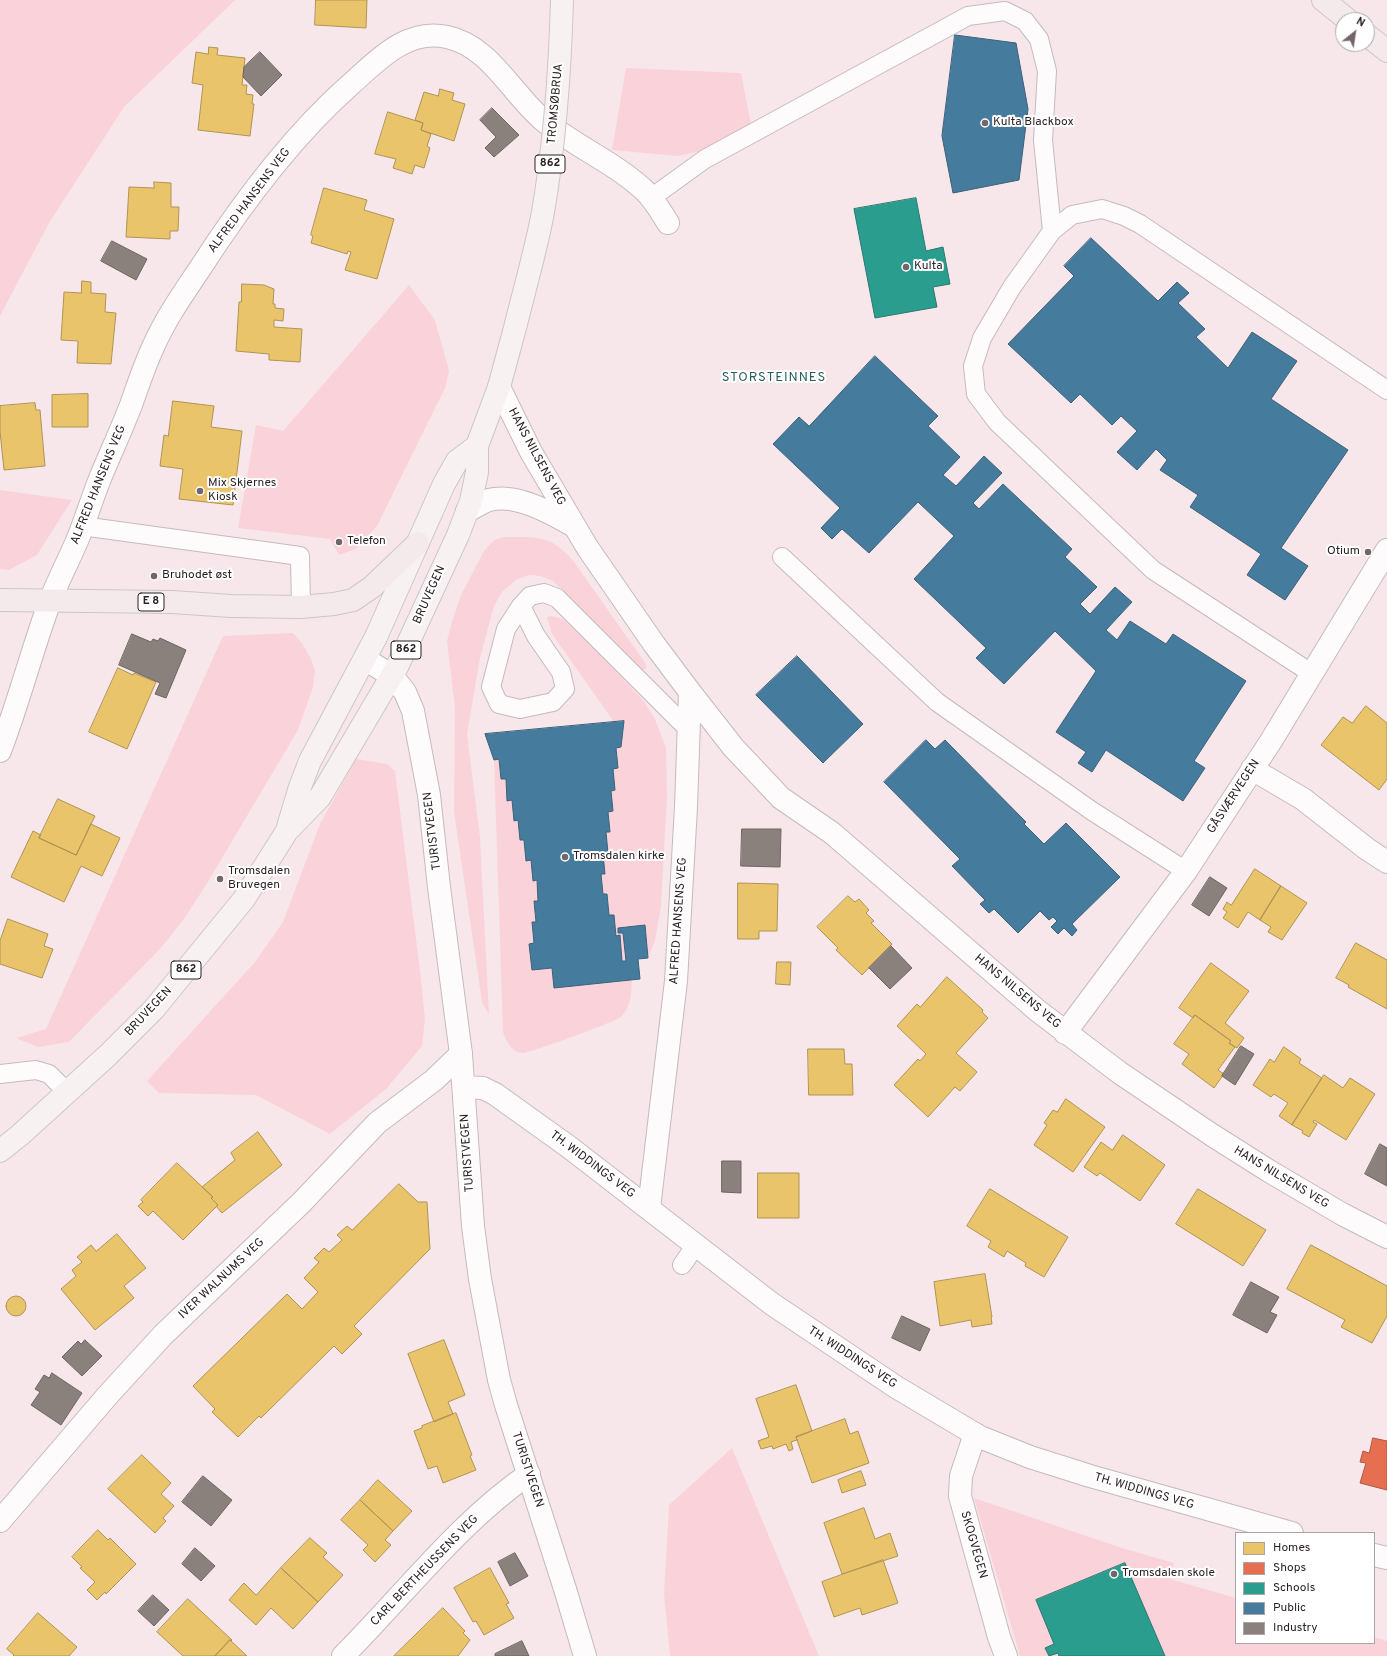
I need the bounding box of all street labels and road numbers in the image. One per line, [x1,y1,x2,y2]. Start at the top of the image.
street label: TROMSØBRUA [545,63,567,145]
street label: ALFRED HANSENS VEG [206,146,294,256]
road number: 862 [535,155,565,173]
street label: HANS NILSENS VEG [504,406,568,508]
street label: ALFRED HANSENS VEG [68,423,130,547]
street label: BRUVEGEN [411,564,449,626]
road number: E 8 [138,593,164,611]
road number: 862 [391,641,421,659]
street label: GÅSVÆRVEGEN [1205,757,1263,837]
street label: TURISTVEGEN [421,791,445,871]
street label: ALFRED HANSENS VEG [667,857,691,985]
street label: HANS NILSENS VEG [971,952,1063,1032]
road number: 862 [171,961,201,979]
street label: BRUVEGEN [123,984,175,1040]
street label: TURISTVEGEN [458,1113,478,1193]
street label: TH. WIDDINGS VEG [547,1128,637,1202]
street label: HANS NILSENS VEG [1231,1144,1331,1212]
street label: IVER WALNUMS VEG [176,1236,268,1322]
street label: TH. WIDDINGS VEG [805,1324,899,1392]
street label: TURISTVEGEN [508,1430,546,1510]
street label: TH. WIDDINGS VEG [1092,1471,1196,1513]
street label: SKOGVEGEN [957,1510,989,1580]
street label: CARL BERTHEUSSENS VEG [368,1512,482,1630]

